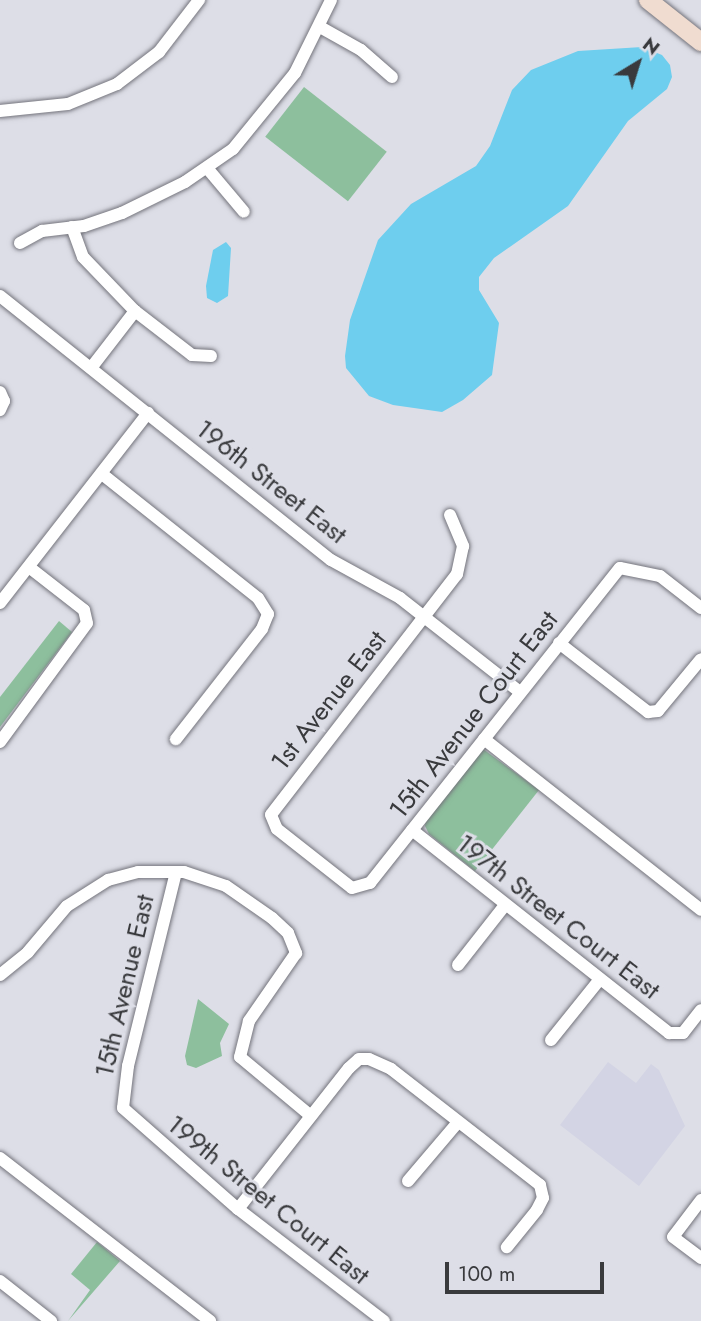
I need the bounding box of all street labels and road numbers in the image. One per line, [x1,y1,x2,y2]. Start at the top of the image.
street label: 196th Street East [189,413,353,551]
street label: 15th Avenue Court East [383,605,565,825]
street label: 1st Avenue East [265,625,393,777]
street label: 197th Street Court East [450,828,666,1006]
street label: 15th Avenue East [89,892,161,1080]
street label: 199th Street Court East [161,1109,375,1291]

